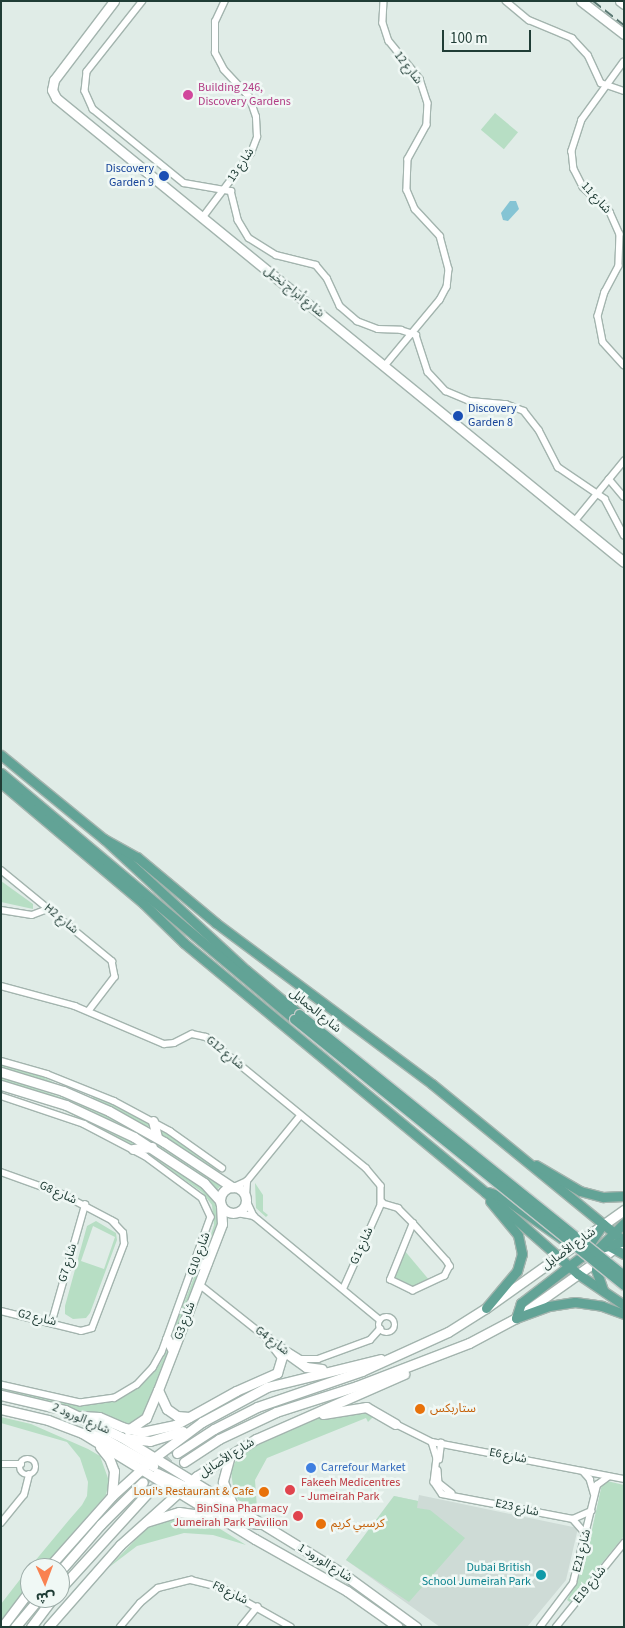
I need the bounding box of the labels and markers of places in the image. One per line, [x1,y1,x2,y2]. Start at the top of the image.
place label: Building 246, Discovery Gardens [198,81,291,109]
marker: Building 246, Discovery Gardens [182,89,194,101]
place label: Discovery Garden 9 [105,162,154,190]
marker: Discovery Garden 9 [158,170,170,182]
place label: Discovery Garden 8 [468,402,517,430]
marker: Discovery Garden 8 [452,410,464,422]
place label: ستاربكس [430,1402,476,1416]
marker: ستاربكس [414,1403,426,1415]
place label: Carrefour Market [321,1461,406,1475]
marker: Carrefour Market [305,1462,317,1474]
place label: Fakeeh Medicentres - Jumeirah Park [301,1476,400,1504]
marker: Fakeeh Medicentres - Jumeirah Park [283,1483,297,1497]
place label: Loui's Restaurant & Cafe [133,1485,254,1499]
marker: Loui's Restaurant & Cafe [258,1486,270,1498]
place label: BinSina Pharmacy Jumeirah Park Pavilion [173,1502,288,1530]
marker: BinSina Pharmacy Jumeirah Park Pavilion [292,1510,304,1522]
place label: كرسبي كريم [331,1517,385,1531]
marker: كرسبي كريم [315,1518,327,1530]
place label: Dubai British School Jumeirah Park [422,1561,531,1589]
marker: Dubai British School Jumeirah Park [535,1569,547,1581]

